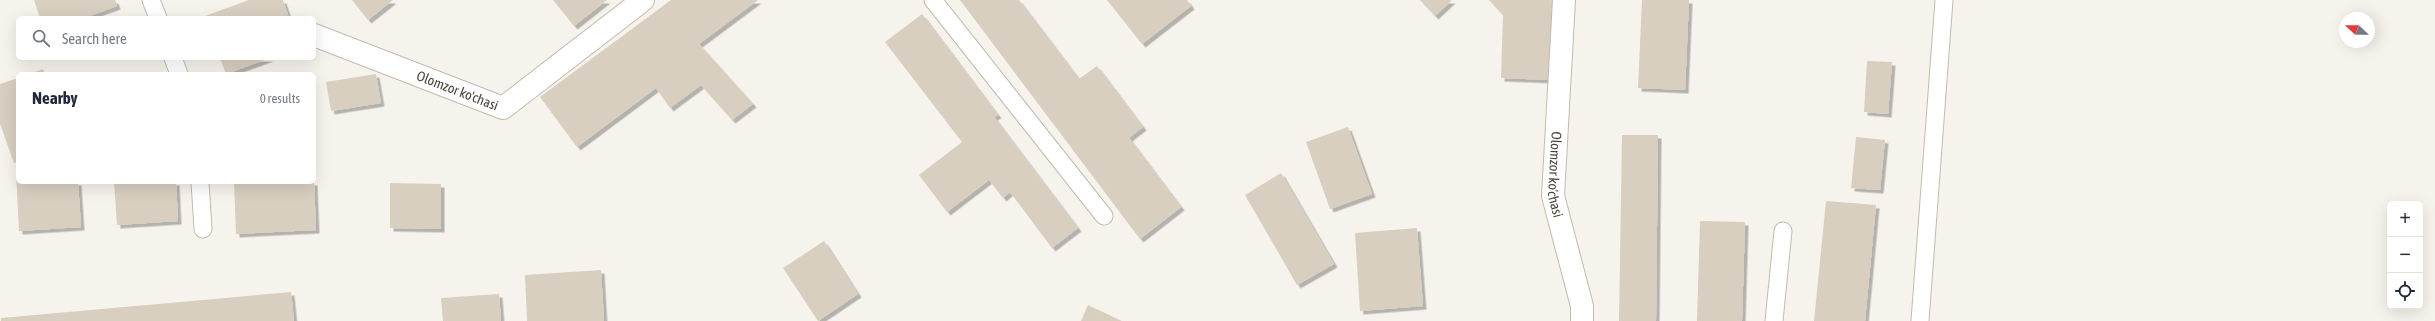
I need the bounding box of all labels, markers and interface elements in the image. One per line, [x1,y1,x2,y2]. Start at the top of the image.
north arrow [2339,12,2375,48]
search box [16,16,316,60]
icon: search [30,27,52,49]
text: Search here [62,30,127,47]
street label: Olomzor ko'chasi [414,67,501,114]
text: Nearby [32,88,78,108]
text: 0 results [260,91,300,106]
street label: Olomzor ko'chasi [1545,131,1566,219]
map controls [2387,201,2423,309]
button: + [2387,201,2423,237]
button: − [2387,237,2423,273]
button: locate [2387,273,2423,309]

